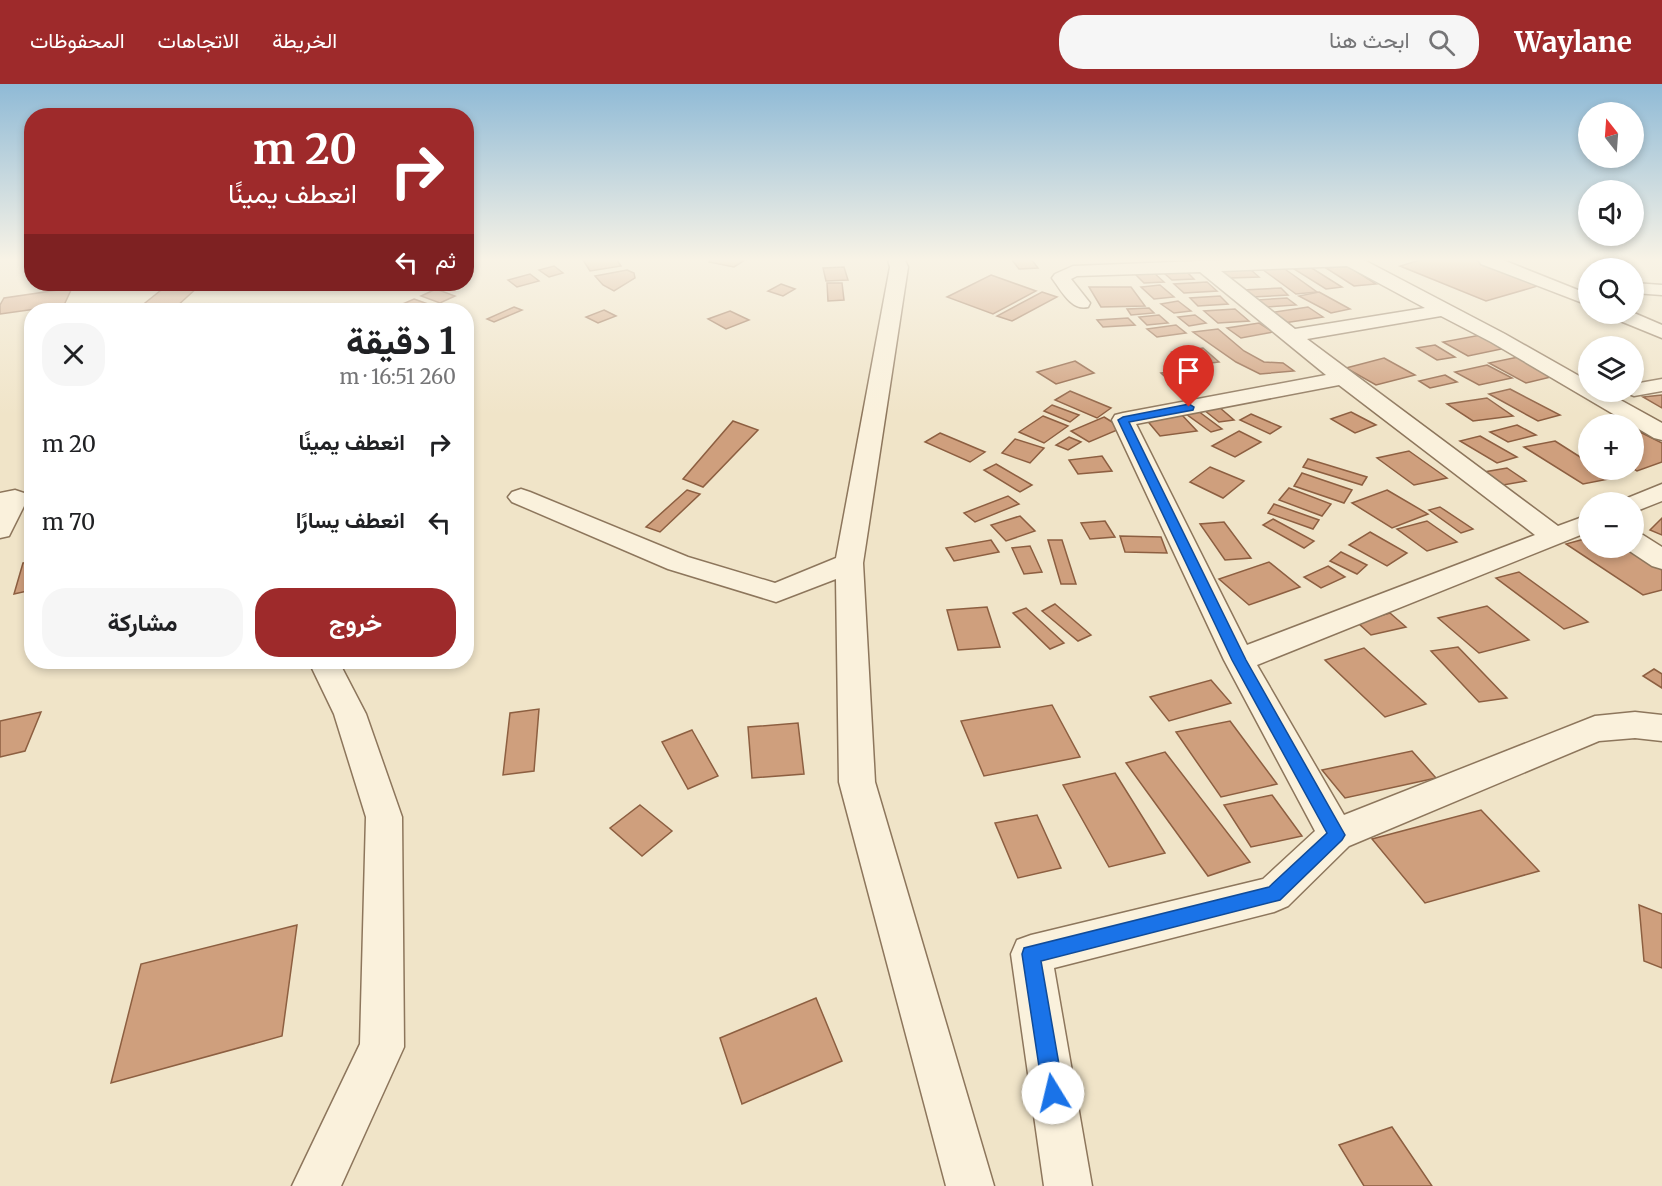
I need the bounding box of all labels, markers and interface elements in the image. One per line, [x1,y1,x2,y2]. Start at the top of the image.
search box [1059,15,1479,69]
text: Waylane [1515,24,1632,60]
text: ابحث هنا [1329,26,1410,54]
icon: search [1425,26,1458,59]
text: المحفوظات [30,27,125,54]
text: الاتجاهات [158,27,239,54]
text: الخريطة [272,27,337,54]
north arrow [1578,102,1644,168]
map controls [1578,102,1644,558]
text: 20 m [253,123,357,175]
icon: right [378,132,456,210]
text: انعطف يمينًا [228,176,357,210]
button: sound [1578,180,1644,246]
icon: left [390,246,423,279]
text: ثم [435,246,456,274]
button: search [1578,258,1644,324]
text: 1 دقيقة [346,319,456,364]
button: close [42,323,105,386]
button: layers [1578,336,1644,402]
pin [1163,345,1214,407]
icon: arrive [1172,354,1205,387]
text: 260 m · 16:51 [339,364,456,389]
button: + [1578,414,1644,480]
text: انعطف يمينًا [298,428,405,456]
icon: right [423,428,456,461]
text: 20 m [42,430,96,458]
button: − [1578,492,1644,558]
text: انعطف يسارًا [296,506,405,534]
icon: left [423,506,456,539]
text: 70 m [42,508,95,536]
button: مشاركة [42,588,243,657]
button: خروج [255,588,456,657]
position arrow [1021,1061,1085,1125]

